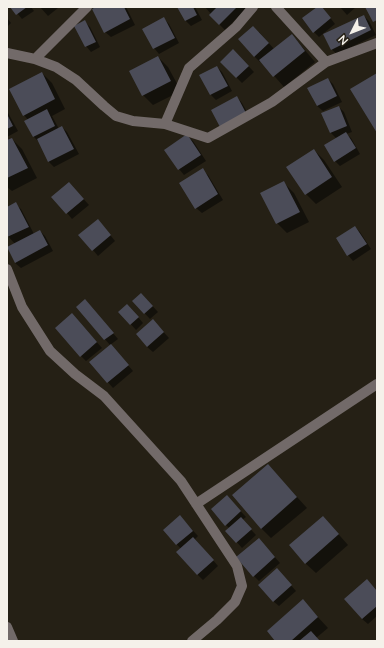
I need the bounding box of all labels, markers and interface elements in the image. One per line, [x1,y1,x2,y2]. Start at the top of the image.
north arrow [332,12,372,52]
text: N [335,33,350,48]

